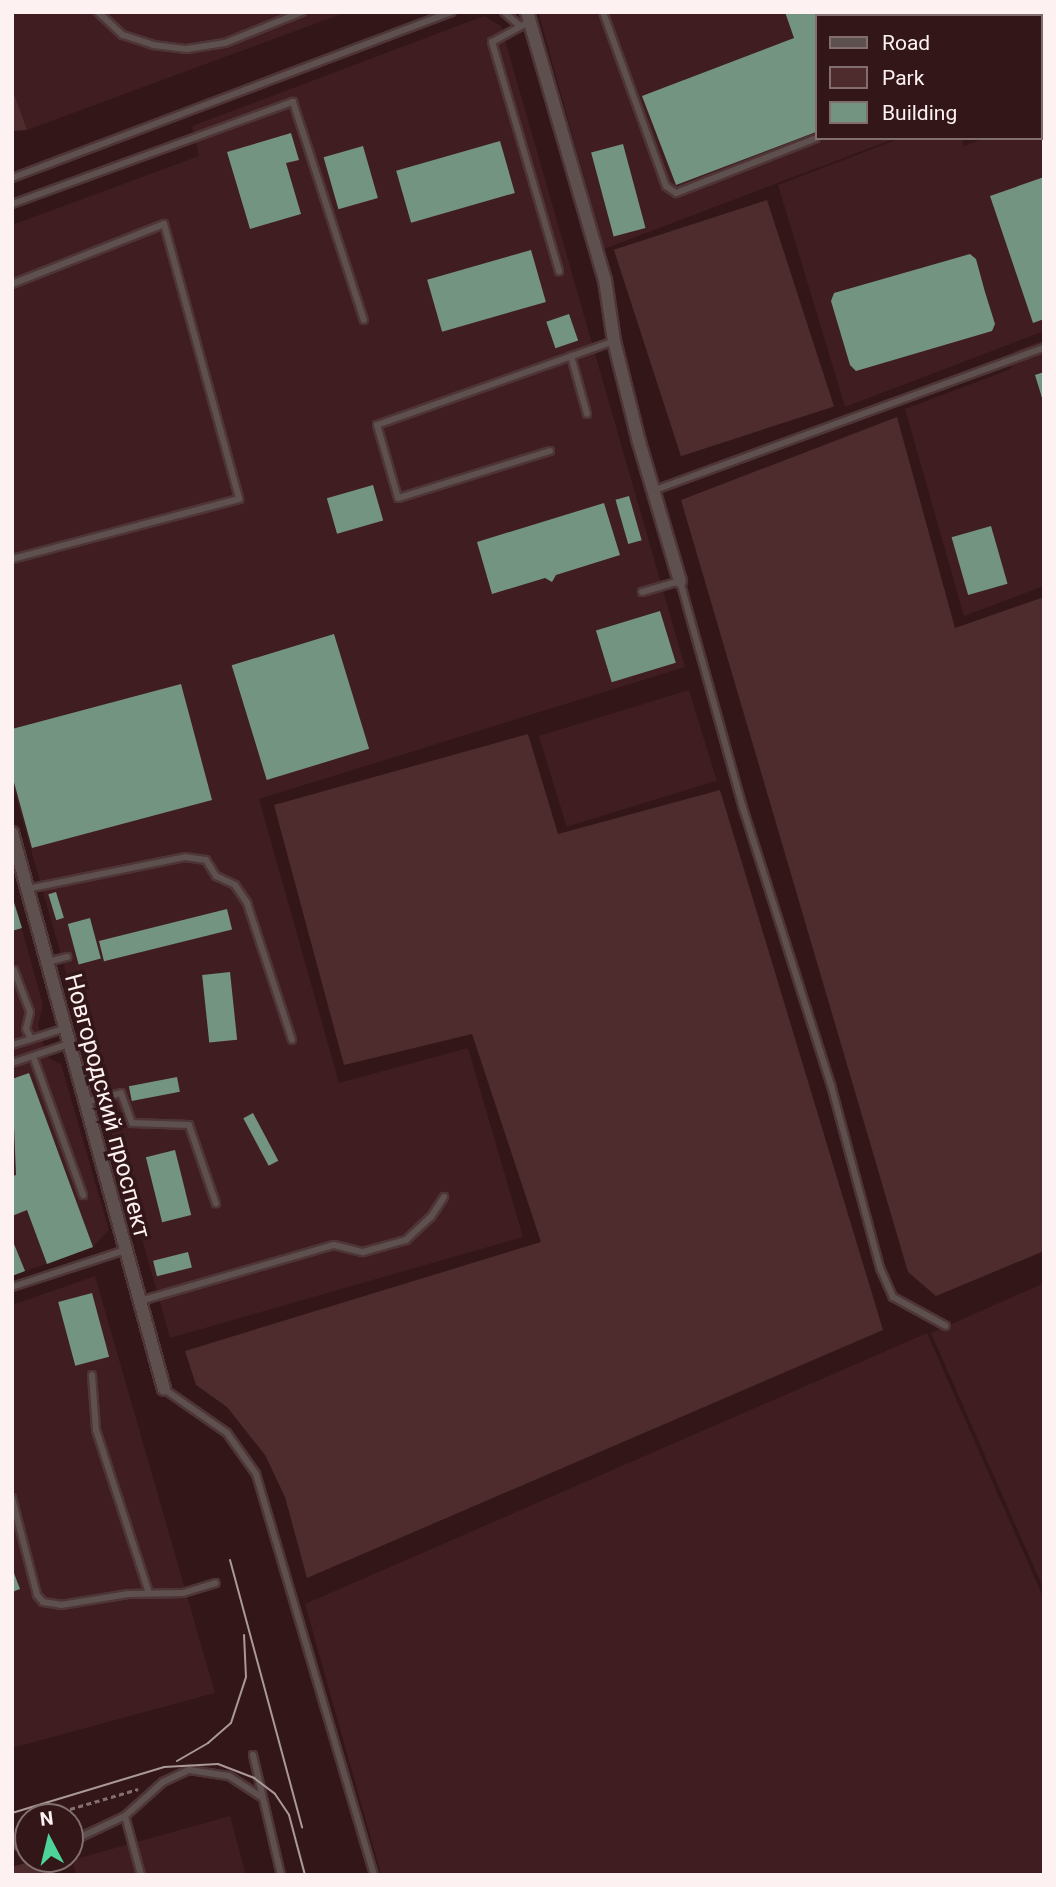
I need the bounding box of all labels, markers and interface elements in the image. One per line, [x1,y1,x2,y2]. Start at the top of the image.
legend [814,14,1042,140]
text: Road [882,31,930,55]
text: Park [882,66,924,90]
text: Building [882,101,957,125]
street label: Новгородский проспект [58,971,156,1241]
north arrow [14,1803,84,1873]
text: N [39,1806,55,1831]

